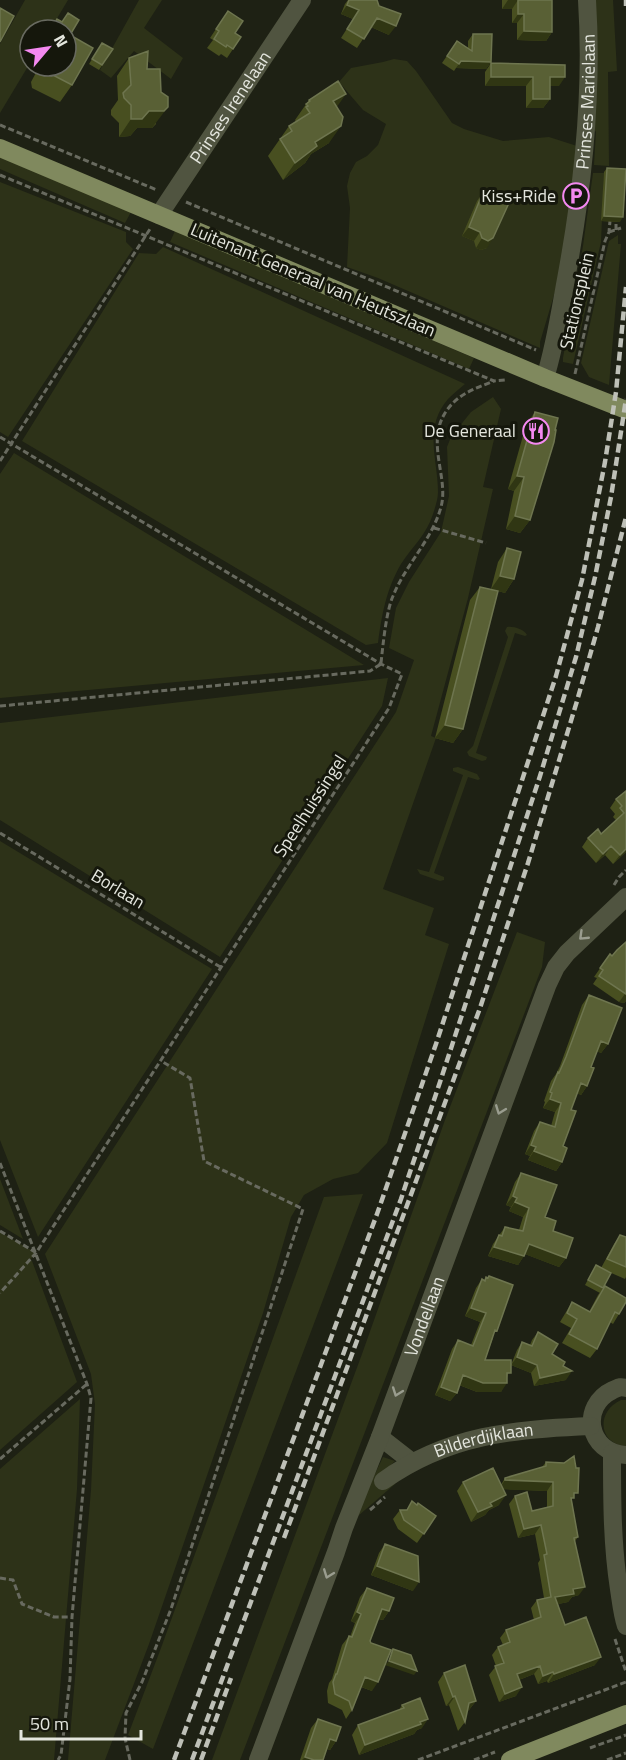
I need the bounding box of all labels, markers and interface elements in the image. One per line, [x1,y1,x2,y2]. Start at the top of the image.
north arrow [18,18,78,78]
text: N [48,30,74,51]
street label: Prinses Marielaan [568,34,602,171]
street label: Prinses Irenelaan [183,45,277,169]
parking icon: Kiss+Ride [561,181,591,211]
place label: Kiss+Ride [481,182,556,209]
street label: Luitenant Generaal van Heutszlaan [186,216,440,344]
street label: Stationsplein [552,250,601,352]
restaurant icon: De Generaal [521,416,551,446]
place label: De Generaal [424,417,516,444]
street label: Speelhuissingel [266,749,353,862]
street label: Borlaan [86,862,150,915]
one-way arrow [580,929,591,940]
one-way arrow [495,1105,508,1115]
street label: Vondellaan [397,1272,451,1360]
one-way arrow [391,1386,404,1397]
street label: Bilderdijklaan [429,1416,535,1464]
one-way arrow [322,1569,335,1579]
scale bar [21,1703,141,1741]
text: 50 m [30,1710,69,1737]

